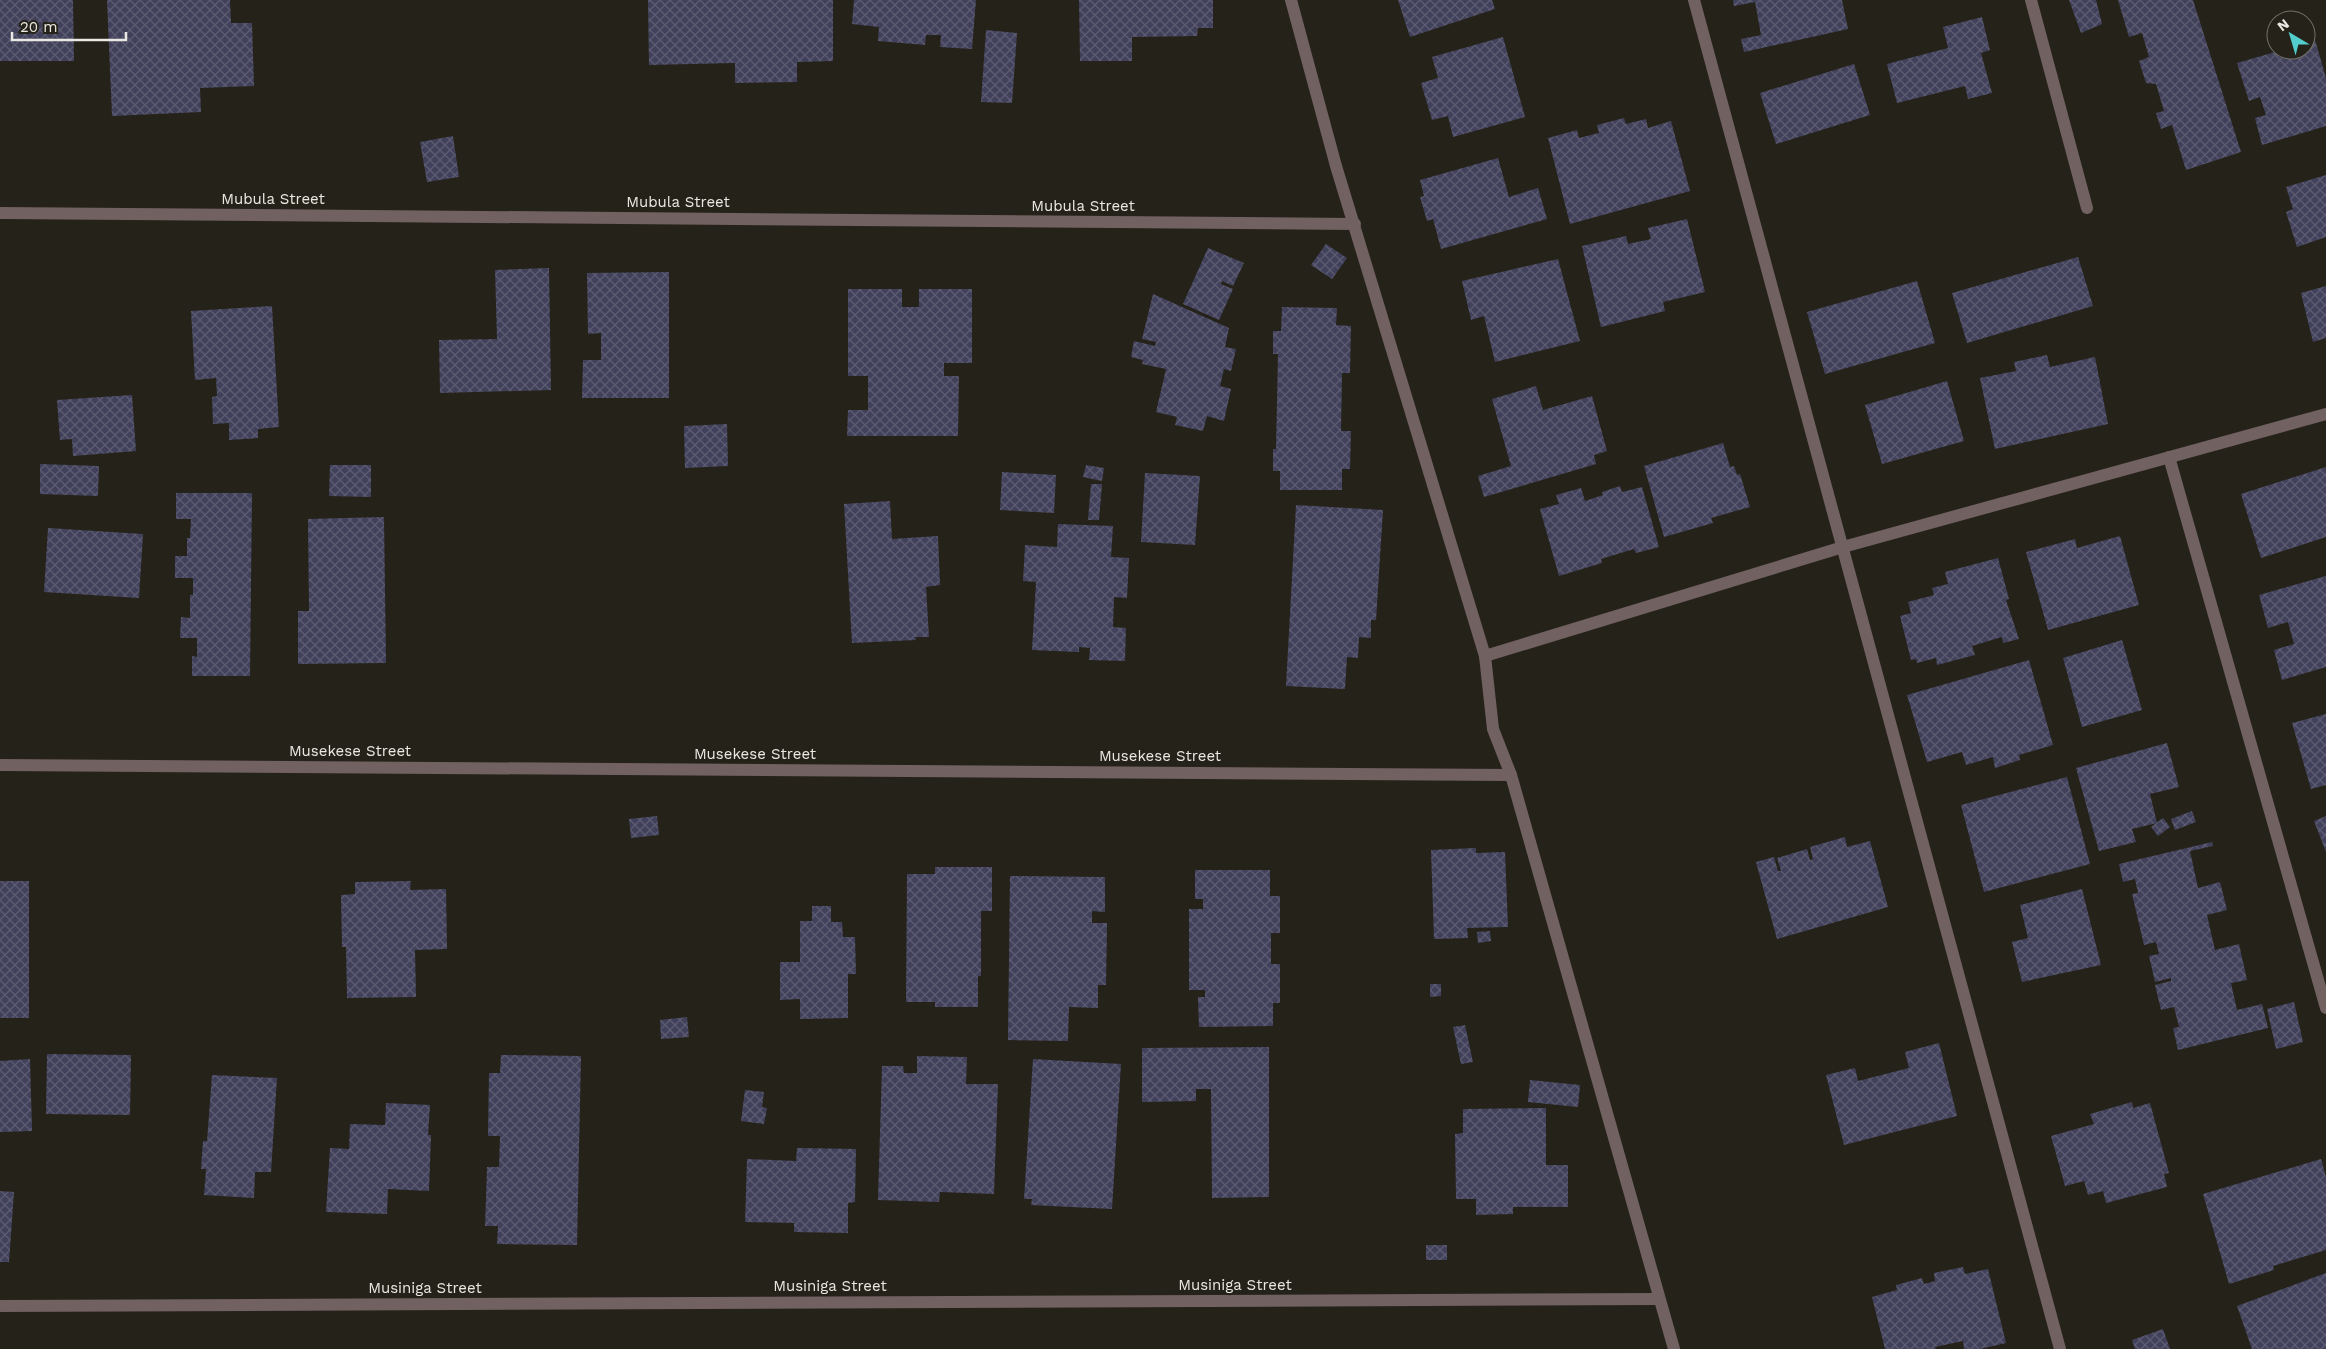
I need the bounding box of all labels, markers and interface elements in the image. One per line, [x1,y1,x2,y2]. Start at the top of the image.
scale bar [12,10,126,42]
north arrow [2266,10,2316,60]
text: N [2274,15,2292,34]
text: 20 m [20,18,58,36]
street label: Mubula Street [221,190,326,208]
street label: Mubula Street [626,193,731,211]
street label: Mubula Street [1031,197,1136,215]
street label: Musekese Street [289,742,412,760]
street label: Musekese Street [694,745,817,763]
street label: Musekese Street [1099,747,1222,765]
street label: Musiniga Street [1178,1276,1292,1294]
street label: Musiniga Street [773,1277,887,1295]
street label: Musiniga Street [368,1279,482,1297]

